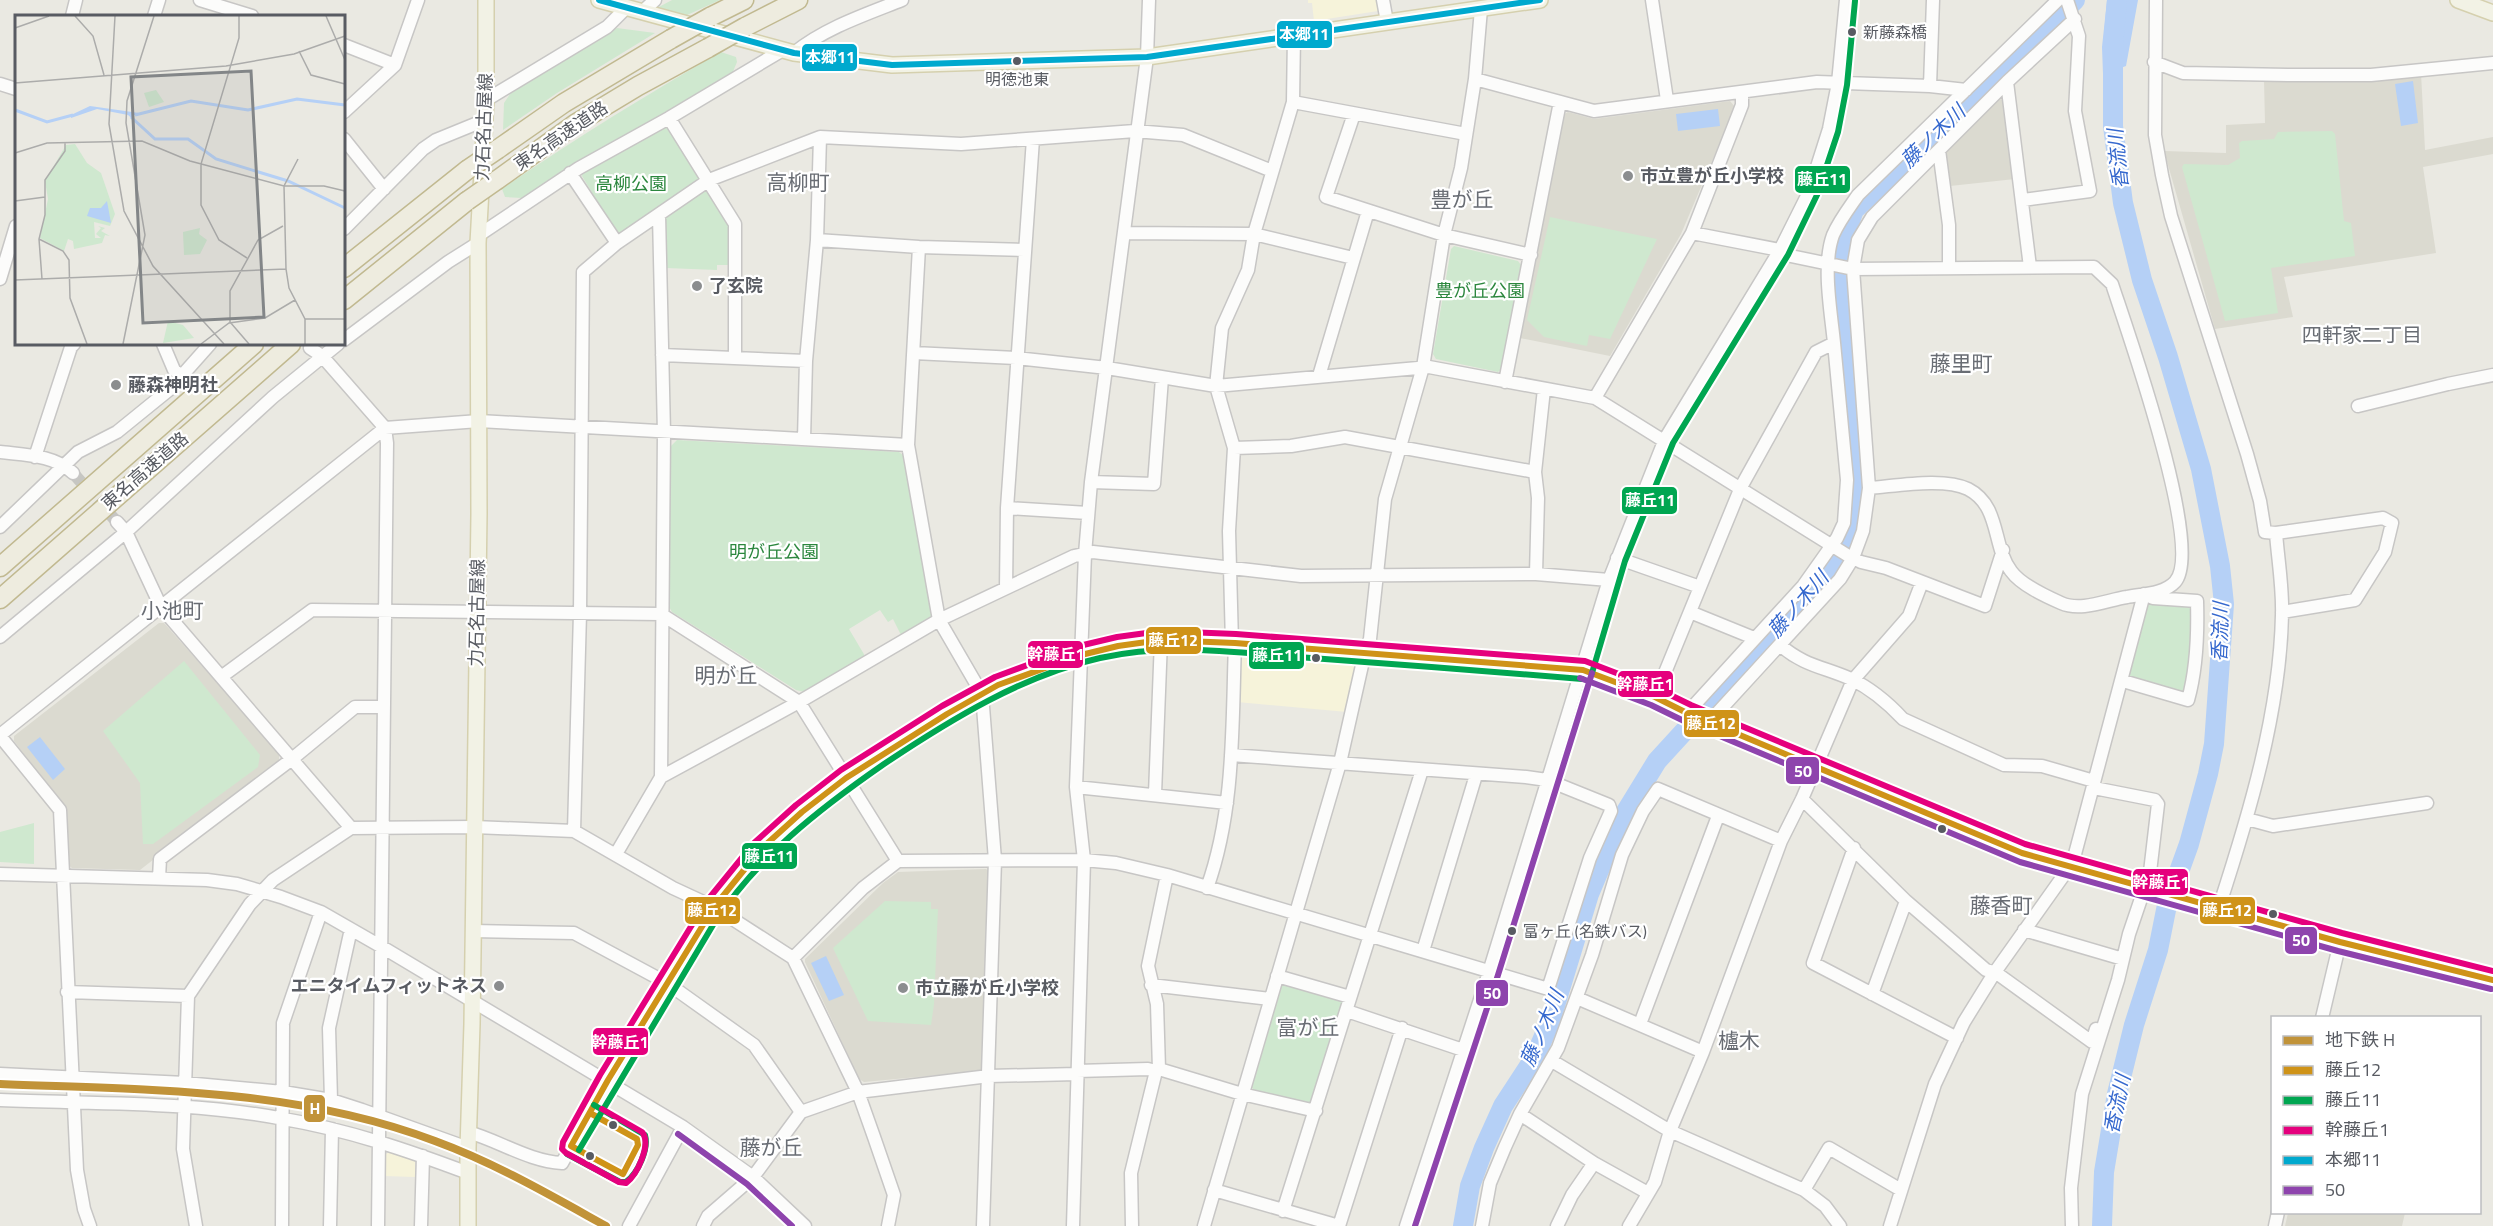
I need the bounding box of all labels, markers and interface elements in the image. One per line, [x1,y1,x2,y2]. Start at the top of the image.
inset map [15,15,345,345]
line badge: 本郷11 [1276,20,1333,49]
place label: 新藤森橋 [1863,20,1927,44]
text: 本郷11 [1279,22,1329,46]
marker: 新藤森橋 [1846,26,1858,38]
line badge: 本郷11 [801,43,858,72]
text: 本郷11 [805,45,855,69]
marker: 明徳池東 [1011,55,1023,67]
place label: 明徳池東 [985,67,1049,91]
street label: 力石名古屋線 [468,73,499,181]
street label: 東名高速道路 [508,94,613,177]
water label: 藤ノ木川 [1893,95,1974,175]
water label: 香流川 [2099,126,2136,191]
place label: 市立豊が丘小学校 [1640,162,1784,189]
line badge: 藤丘11 [1794,165,1851,194]
district label: 高柳町 [767,166,830,198]
text: 藤丘11 [1797,167,1847,191]
marker: 市立豊が丘小学校 [1621,169,1635,183]
park label: 高柳公園 [595,170,667,197]
district label: 豊が丘 [1431,183,1494,215]
place label: 了玄院 [709,272,763,299]
park label: 豊が丘公園 [1435,277,1525,304]
marker: 了玄院 [690,279,704,293]
district label: 四軒家二丁目 [2302,319,2422,350]
district label: 藤里町 [1930,347,1993,379]
place label: 藤森神明社 [128,371,218,398]
marker: 藤森神明社 [109,378,123,392]
street label: 東名高速道路 [95,425,194,516]
line badge: 藤丘11 [1621,486,1678,515]
text: 藤丘11 [1625,488,1675,512]
park label: 明が丘公園 [729,538,819,565]
street label: 力石名古屋線 [462,559,491,667]
water label: 藤ノ木川 [1760,562,1837,644]
district label: 小池町 [141,594,204,626]
water label: 香流川 [2203,599,2236,663]
line badge: 藤丘12 [1145,626,1202,655]
text: 藤丘12 [1148,628,1198,652]
line badge: 幹藤丘1 [1027,640,1084,669]
line badge: 藤丘11 [1248,641,1305,670]
text: 幹藤丘1 [1028,642,1084,666]
text: 藤丘11 [1252,643,1302,667]
unlabelled marker [1310,652,1322,664]
district label: 明が丘 [695,659,758,691]
line badge: 幹藤丘1 [1617,670,1674,698]
text: 幹藤丘1 [1617,672,1673,696]
line badge: 藤丘12 [1683,709,1740,738]
text: 藤丘12 [1686,711,1736,735]
line badge: 50 [1785,756,1820,785]
text: 50 [1794,759,1812,783]
unlabelled marker [1936,823,1948,835]
line badge: 藤丘11 [741,842,798,870]
text: 藤丘11 [744,844,794,868]
line badge: 幹藤丘1 [2132,868,2189,896]
text: 幹藤丘1 [2133,870,2189,894]
district label: 藤香町 [1970,889,2033,921]
line badge: 藤丘12 [684,896,741,925]
line badge: 藤丘12 [2199,896,2256,925]
text: 藤丘12 [687,898,737,922]
text: 藤丘12 [2202,898,2252,922]
unlabelled marker [2267,908,2279,920]
place label: 富ヶ丘 (名鉄バス) [1523,919,1647,943]
marker: 富ヶ丘 (名鉄バス) [1506,925,1518,937]
line badge: 50 [2284,926,2318,955]
text: 50 [2292,928,2310,952]
place label: エニタイムフィットネス [291,972,487,999]
place label: 市立藤が丘小学校 [915,974,1059,1001]
marker: エニタイムフィットネス [492,979,506,993]
line badge: 50 [1475,979,1509,1007]
marker: 市立藤が丘小学校 [896,981,910,995]
text: 50 [1483,981,1501,1005]
water label: 藤ノ木川 [1512,983,1572,1071]
district label: 富が丘 [1277,1011,1340,1043]
legend [2271,1016,2481,1214]
district label: 櫨木 [1718,1024,1760,1056]
text: 地下鉄 H [2325,1026,2395,1053]
line badge: 幹藤丘1 [592,1027,649,1056]
text: 幹藤丘1 [592,1030,648,1054]
text: 藤丘12 [2325,1056,2381,1083]
water label: 香流川 [2095,1069,2138,1136]
text: 藤丘11 [2325,1086,2381,1113]
line badge: H [303,1094,326,1123]
text: H [310,1096,320,1120]
text: 幹藤丘1 [2325,1116,2389,1143]
unlabelled marker [607,1119,619,1131]
district label: 藤が丘 [740,1131,803,1163]
text: 本郷11 [2325,1146,2381,1173]
unlabelled marker [584,1150,596,1162]
text: 50 [2325,1176,2345,1203]

